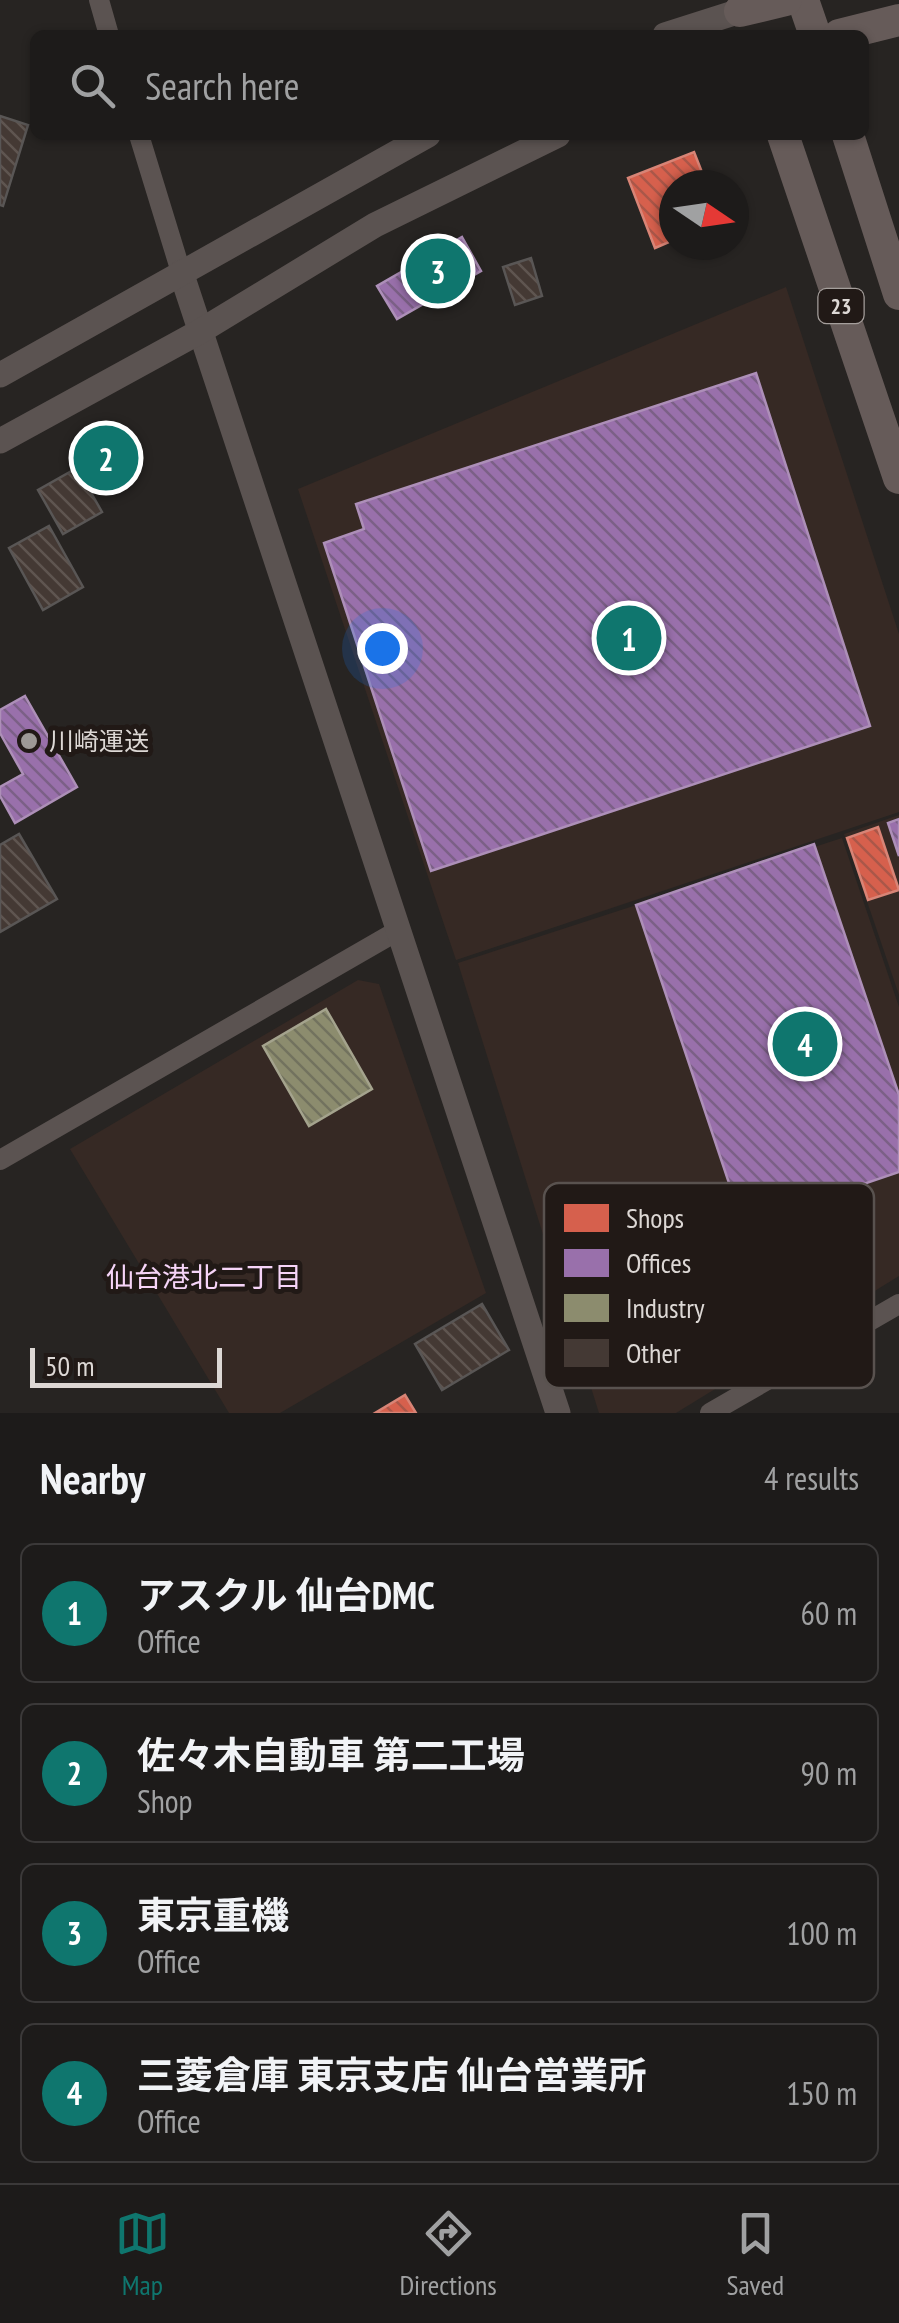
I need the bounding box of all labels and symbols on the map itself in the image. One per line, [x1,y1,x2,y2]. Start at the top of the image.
north arrow [659,170,749,260]
pin: 3 [406,234,470,308]
road number: 23 [818,289,864,323]
pin: 2 [74,420,138,496]
pin: 1 [596,600,662,676]
your location [357,623,408,674]
place label: 川崎運送 [49,725,149,757]
marker: 川崎運送 [18,730,40,752]
pin: 4 [772,1006,838,1082]
legend [544,1183,874,1388]
text: Shops [626,1199,684,1236]
text: Offices [626,1244,691,1281]
district label: 仙台港北二丁目 [106,1258,302,1295]
text: Industry [626,1289,705,1326]
text: Other [626,1334,681,1371]
scale bar [30,1343,222,1388]

